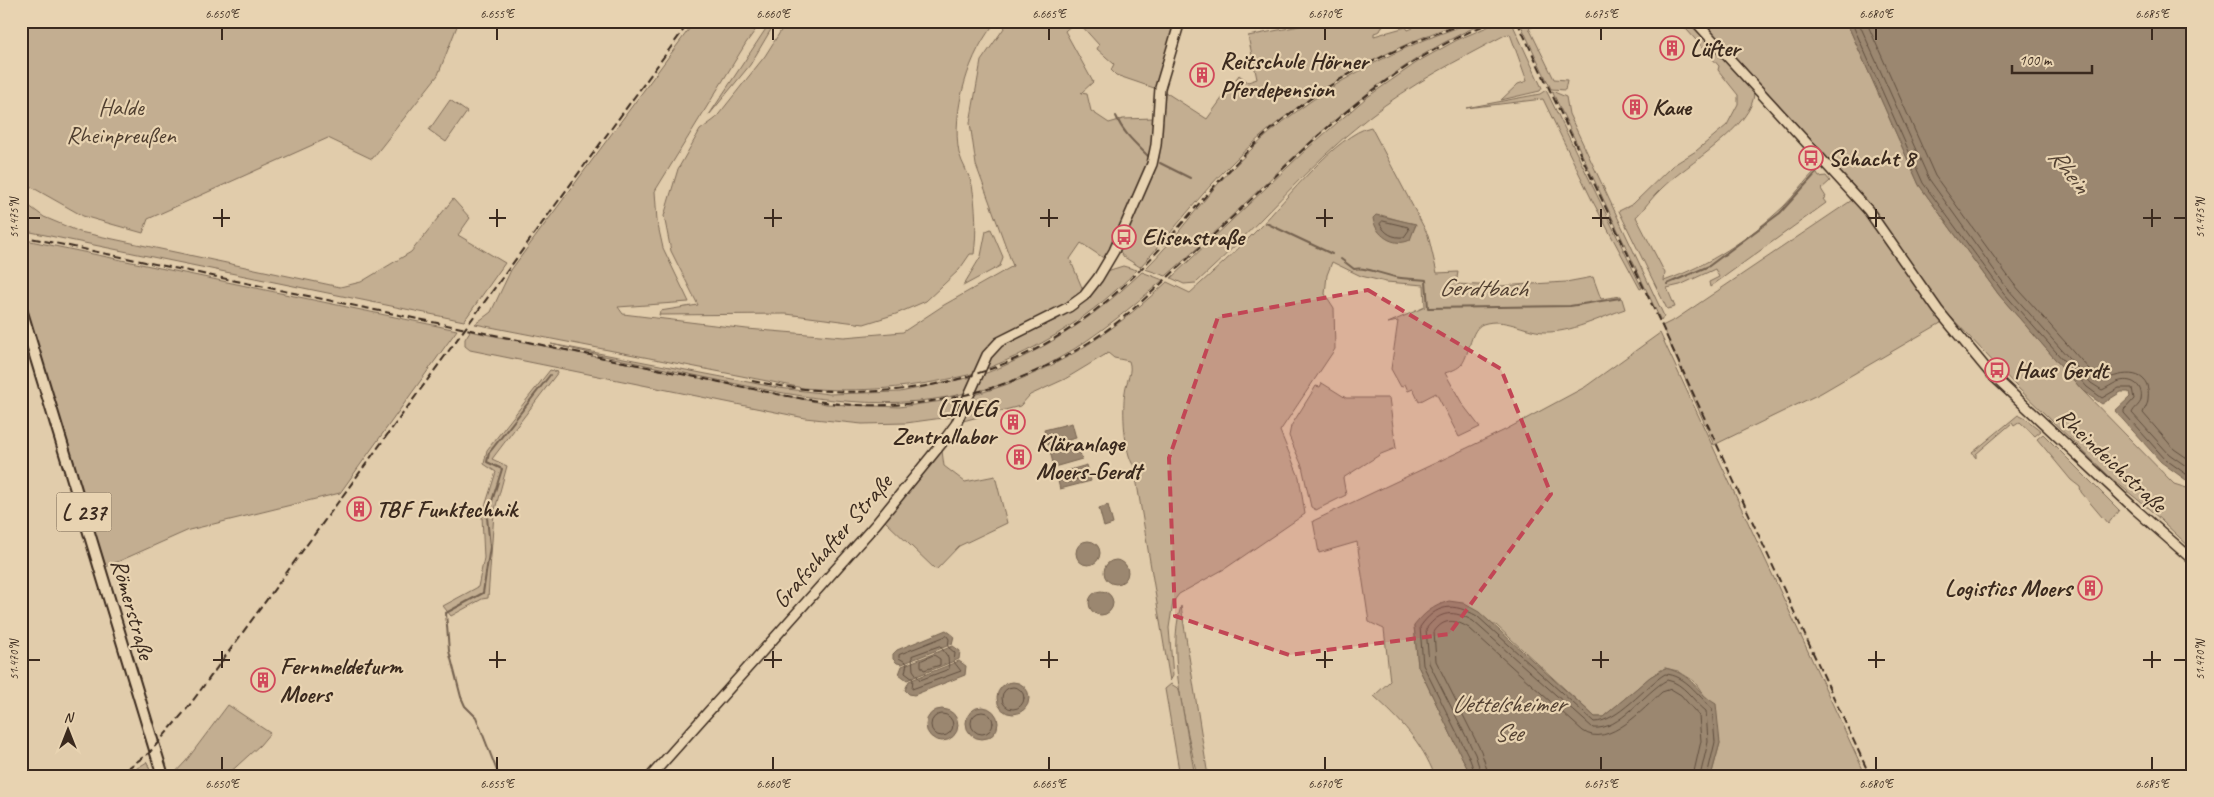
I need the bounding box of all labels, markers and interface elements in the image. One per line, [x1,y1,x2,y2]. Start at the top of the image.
text: 6.650°E [205,6,241,22]
text: 6.655°E [480,6,516,22]
text: 6.660°E [756,6,792,22]
text: 6.665°E [1032,6,1068,22]
text: 6.670°E [1308,6,1344,22]
text: 6.675°E [1584,6,1620,22]
text: 6.680°E [1859,6,1895,22]
text: 6.685°E [2135,6,2171,22]
place label: Lüfter [1690,33,1742,63]
building icon: Lüfter [1659,35,1685,61]
scale bar [2012,42,2092,74]
place label: Reitschule Hörner Pferdepension [1220,46,1370,104]
text: 100 m [2019,51,2053,70]
building icon: Reitschule Hörner Pferdepension [1189,62,1215,88]
park label: Halde Rheinpreußen [66,92,177,150]
place label: Kaue [1652,92,1693,122]
building icon: Kaue [1622,94,1648,120]
water label: Rhein [2041,141,2098,201]
place label: Schacht 8 [1828,143,1918,173]
bus stop icon: Schacht 8 [1798,145,1824,171]
text: 51.475°N [6,196,22,238]
text: 51.475°N [2192,196,2208,238]
place label: Elisenstraße [1142,222,1246,252]
bus stop icon: Elisenstraße [1111,224,1137,250]
water label: Gerdtbach [1438,271,1529,305]
place label: Haus Gerdt [2014,355,2111,385]
bus stop icon: Haus Gerdt [1984,357,2010,383]
place label: LINEG Zentrallabor [892,393,1000,451]
street label: Rheindeichstraße [2051,401,2175,520]
building icon: LINEG Zentrallabor [1000,409,1026,435]
place label: Kläranlage Moers-Gerdt [1036,428,1145,486]
building icon: Kläranlage Moers-Gerdt [1006,444,1032,470]
street label: Grafschafter Straße [766,466,900,614]
road number: L 237 [56,492,112,532]
place label: TBF Funktechnik [376,494,519,524]
building icon: TBF Funktechnik [346,496,372,522]
street label: Römerstraße [104,555,162,665]
place label: Logistics Moers [1944,573,2075,603]
building icon: Logistics Moers [2077,575,2103,601]
text: 51.470°N [6,638,22,680]
text: 51.470°N [2192,638,2208,680]
place label: Fernmeldeturm Moers [280,651,404,709]
building icon: Fernmeldeturm Moers [250,667,276,693]
water label: Uettelsheimer See [1452,688,1569,749]
north arrow [42,704,92,754]
text: N [64,709,75,726]
text: 6.650°E [205,776,241,792]
text: 6.655°E [480,776,516,792]
text: 6.660°E [756,776,792,792]
text: 6.665°E [1032,776,1068,792]
text: 6.670°E [1308,776,1344,792]
text: 6.675°E [1584,776,1620,792]
text: 6.680°E [1859,776,1895,792]
text: 6.685°E [2135,776,2171,792]

